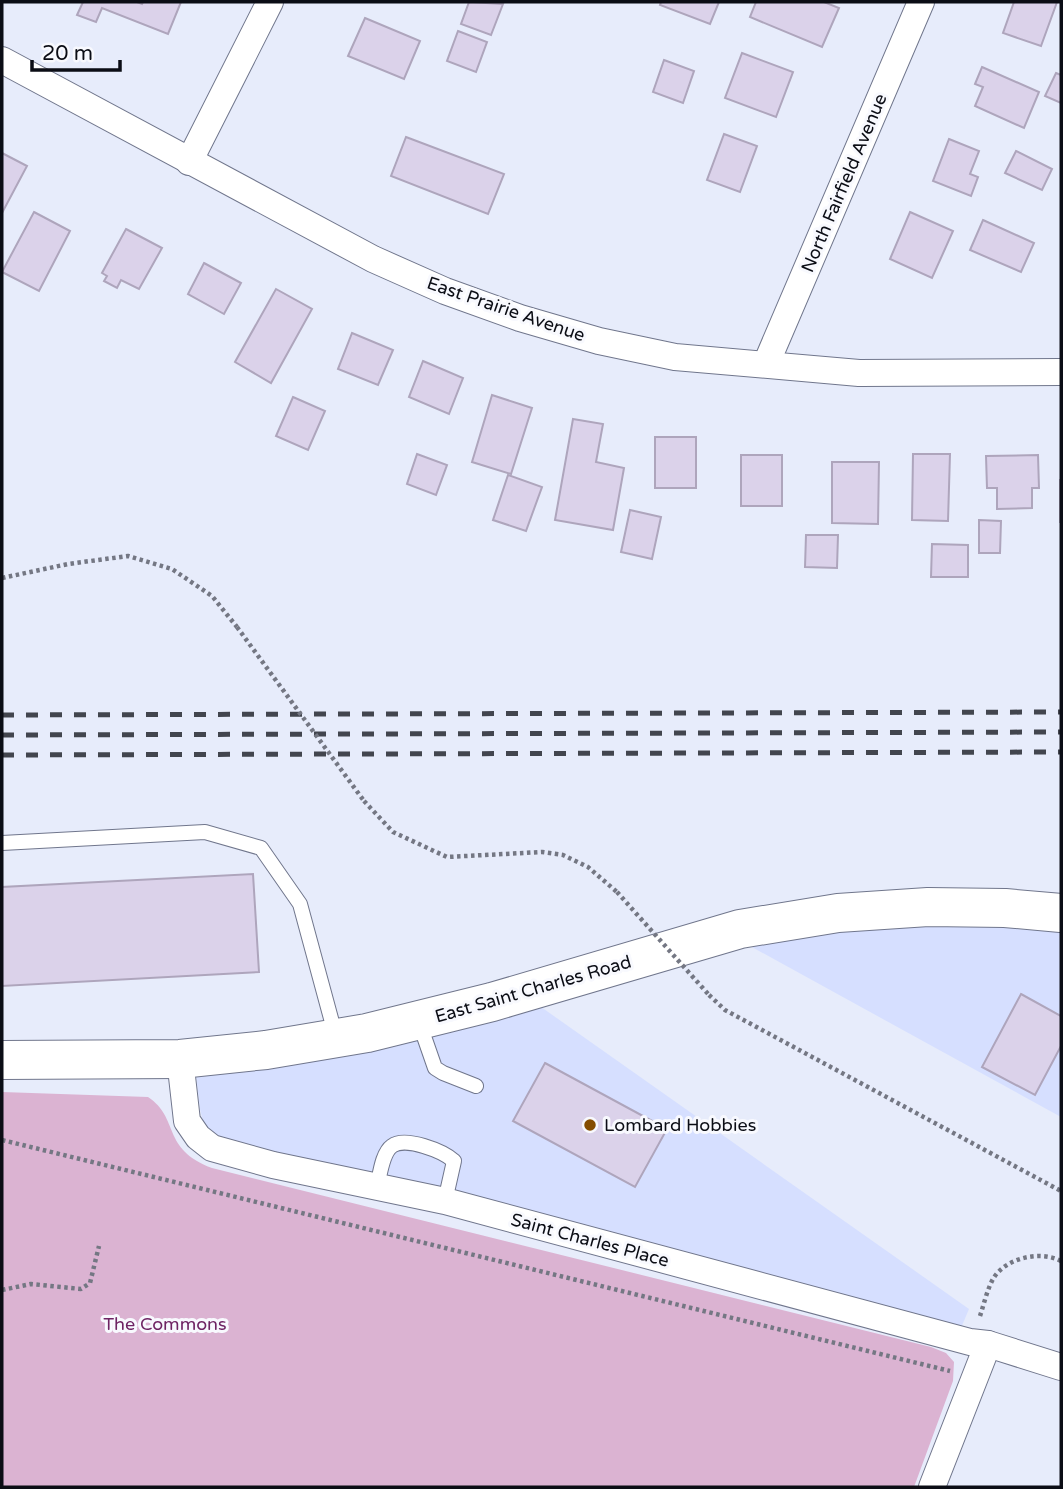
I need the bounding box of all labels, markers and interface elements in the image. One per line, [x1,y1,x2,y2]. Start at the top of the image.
scale bar [32,28,119,72]
text: 20 m [42,41,93,66]
street label: North Fairfield Avenue [796,90,892,276]
street label: East Prairie Avenue [424,272,588,346]
street label: East Saint Charles Road [432,950,634,1028]
place label: Lombard Hobbies [604,1114,756,1136]
marker: Lombard Hobbies [582,1117,598,1133]
street label: Saint Charles Place [509,1208,671,1272]
park label: The Commons [103,1313,227,1335]

